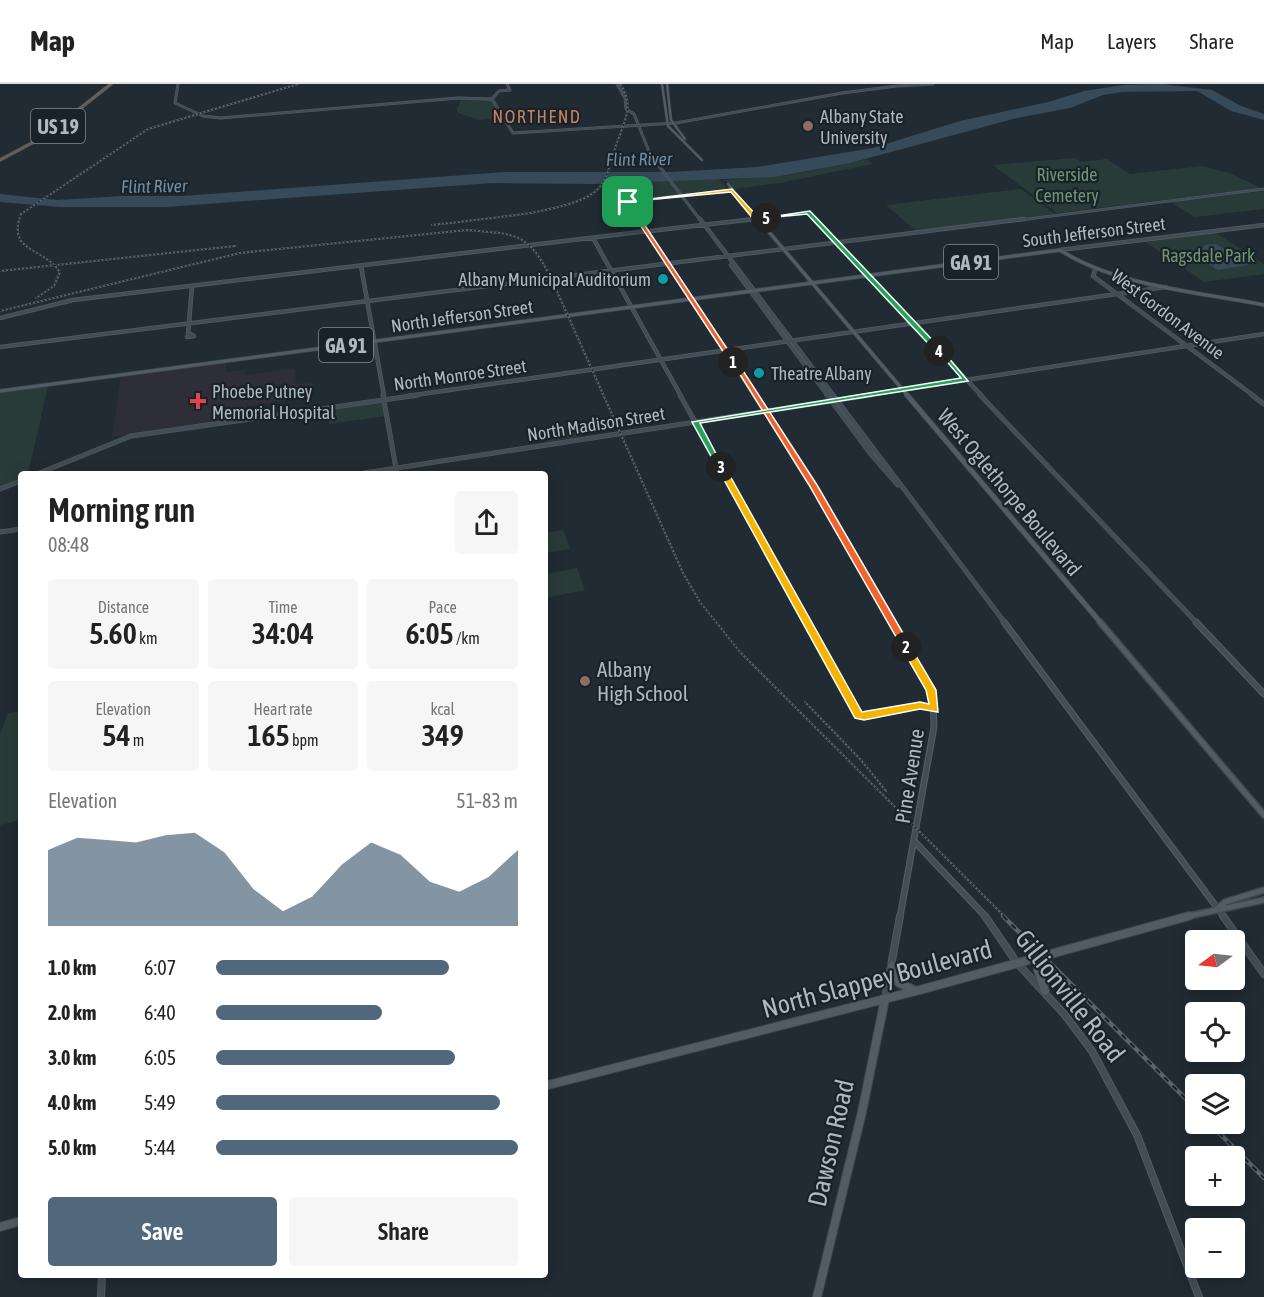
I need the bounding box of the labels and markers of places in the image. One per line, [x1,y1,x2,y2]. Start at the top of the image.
place label: Albany State University [820,106,903,148]
marker: Albany State University [801,119,815,133]
pin [602,176,653,227]
pin: 5 [751,203,781,233]
place label: Albany Municipal Auditorium [459,269,651,290]
marker: Albany Municipal Auditorium [656,272,670,286]
pin: 4 [924,336,954,366]
pin: 1 [718,347,748,377]
place label: Theatre Albany [771,363,872,384]
marker: Theatre Albany [752,366,766,380]
place label: Phoebe Putney Memorial Hospital [212,381,335,423]
marker: Phoebe Putney Memorial Hospital [189,392,207,410]
pin: 3 [706,452,736,482]
pin: 2 [891,632,921,662]
place label: Albany High School [597,657,689,705]
marker: Albany High School [578,674,592,688]

